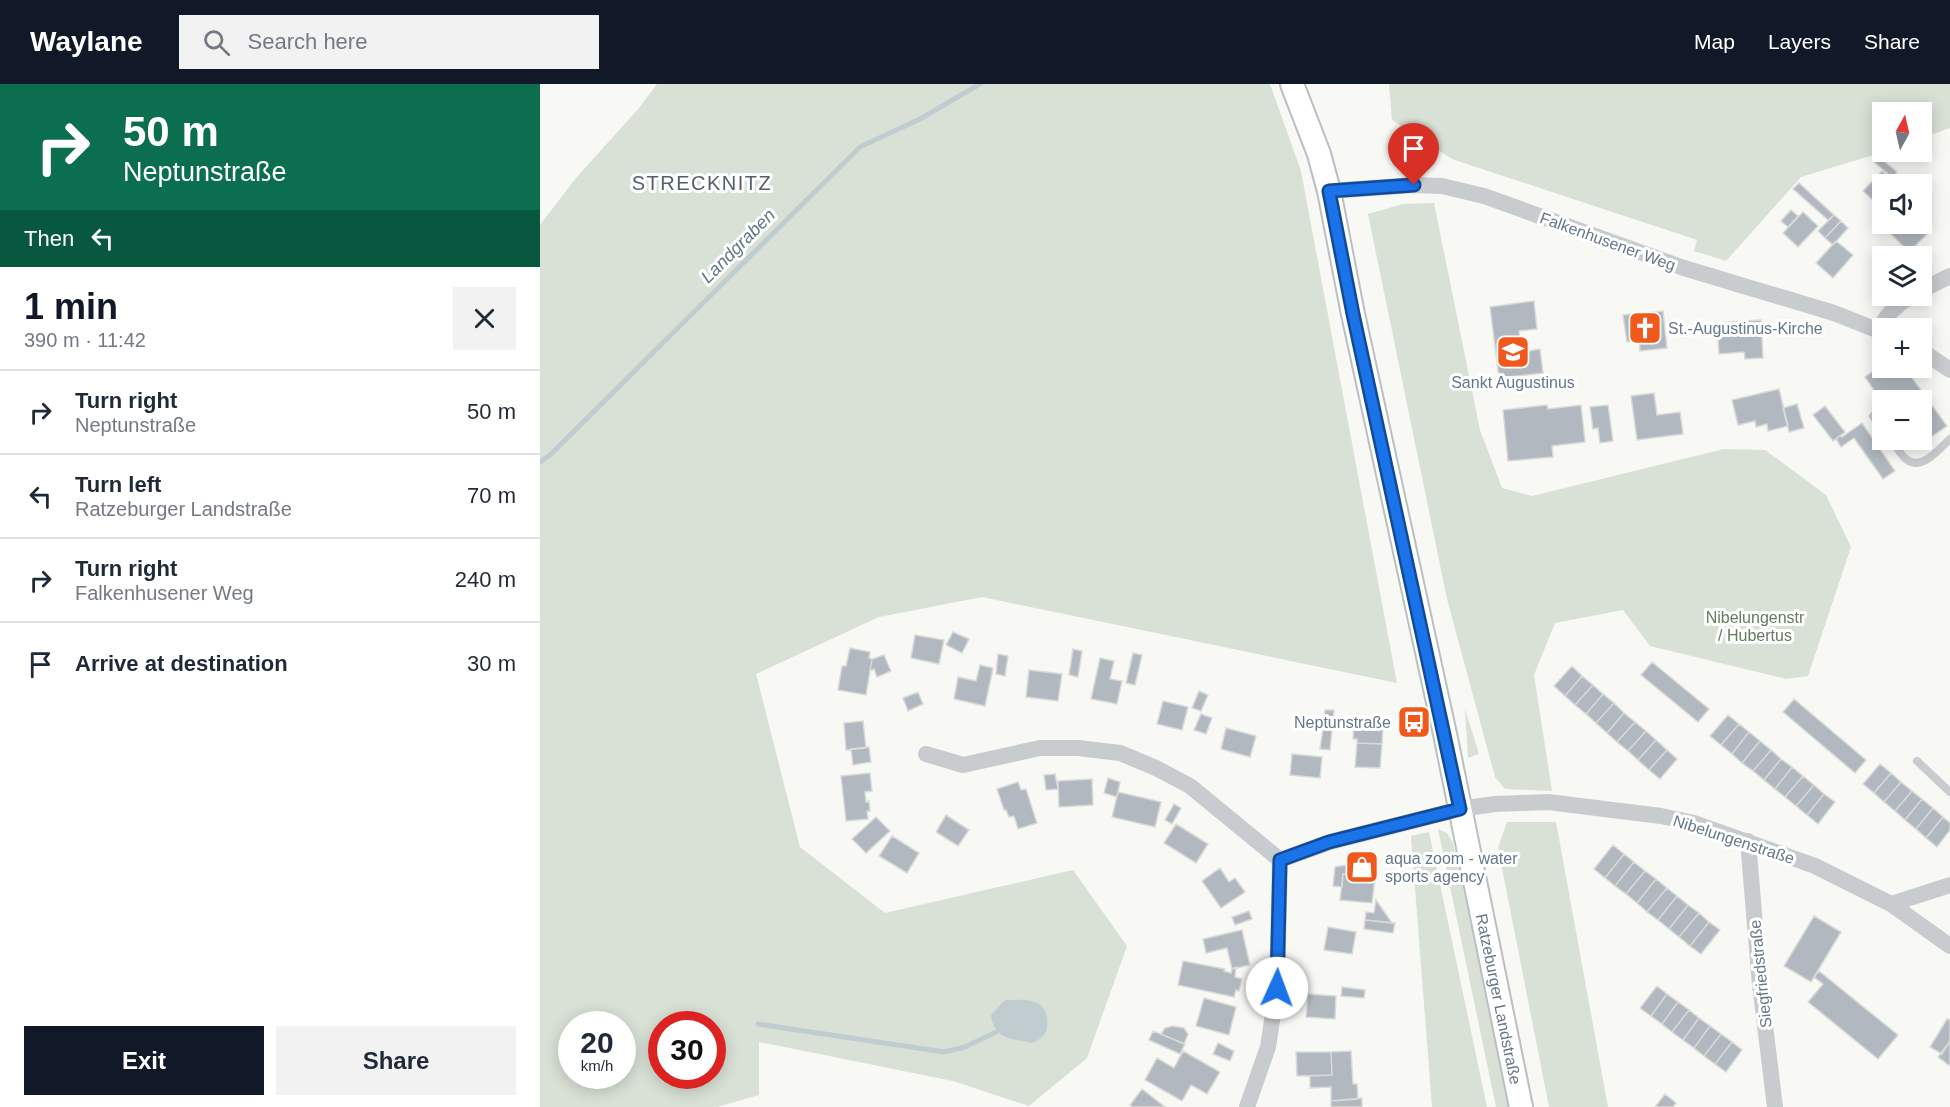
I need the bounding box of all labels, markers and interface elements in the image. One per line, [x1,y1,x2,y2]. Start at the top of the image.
search box [179,15,599,69]
text: Waylane [30,26,143,57]
icon: search [200,26,233,59]
text: Search here [248,29,367,54]
text: Map [1694,30,1735,53]
text: Layers [1768,30,1831,53]
text: Share [1864,30,1920,53]
north arrow [1872,102,1932,162]
map controls [1872,102,1932,450]
icon: right [24,108,102,186]
text: 50 m [123,108,219,155]
pin [1388,123,1439,185]
icon: arrive [1397,132,1430,165]
text: Neptunstraße [123,157,287,187]
district label: STRECKNITZ [632,172,772,194]
button: sound [1872,174,1932,234]
water label: Landgraben [697,205,779,287]
street label: Falkenhusener Weg [1538,209,1678,274]
icon: left [86,222,119,255]
text: Then [24,226,74,251]
button: layers [1872,246,1932,306]
text: 1 min [24,286,118,327]
button: close [453,287,516,350]
church icon: St.-Augustinus-Kirche [1627,310,1663,346]
button: + [1872,318,1932,378]
place label: St.-Augustinus-Kirche [1668,320,1823,337]
text: 390 m · 11:42 [24,329,146,351]
school or university icon: Sankt Augustinus [1495,334,1531,370]
place label: Sankt Augustinus [1451,374,1575,391]
text: Turn right [75,388,177,413]
button: − [1872,390,1932,450]
icon: right [24,396,57,429]
text: 50 m [467,399,516,424]
text: Neptunstraße [75,414,196,436]
text: Turn left [75,472,161,497]
icon: left [24,480,57,513]
text: 70 m [467,483,516,508]
text: Ratzeburger Landstraße [75,498,292,520]
text: Turn right [75,556,177,581]
icon: right [24,564,57,597]
text: 240 m [455,567,516,592]
text: Falkenhusener Weg [75,582,254,604]
park label: Nibelungenstr / Hubertus [1706,609,1805,644]
icon: arrive [24,648,57,681]
text: Arrive at destination [75,651,288,676]
text: 30 m [467,651,516,676]
bus stop icon: Neptunstraße [1396,704,1432,740]
place label: Neptunstraße [1294,714,1391,731]
street label: Nibelungenstraße [1671,812,1797,867]
shop icon: aqua zoom - water sports agency [1344,849,1380,885]
place label: aqua zoom - water sports agency [1385,850,1518,885]
street label: Ratzeburger Landstraße [1473,912,1524,1086]
street label: Siegfriedstraße [1746,919,1775,1029]
position arrow [1245,956,1309,1020]
speed limit sign: 30 [648,1011,726,1089]
button: Exit [24,1026,264,1095]
button: Share [276,1026,516,1095]
text: 20 [580,1026,614,1059]
text: km/h [581,1057,613,1074]

